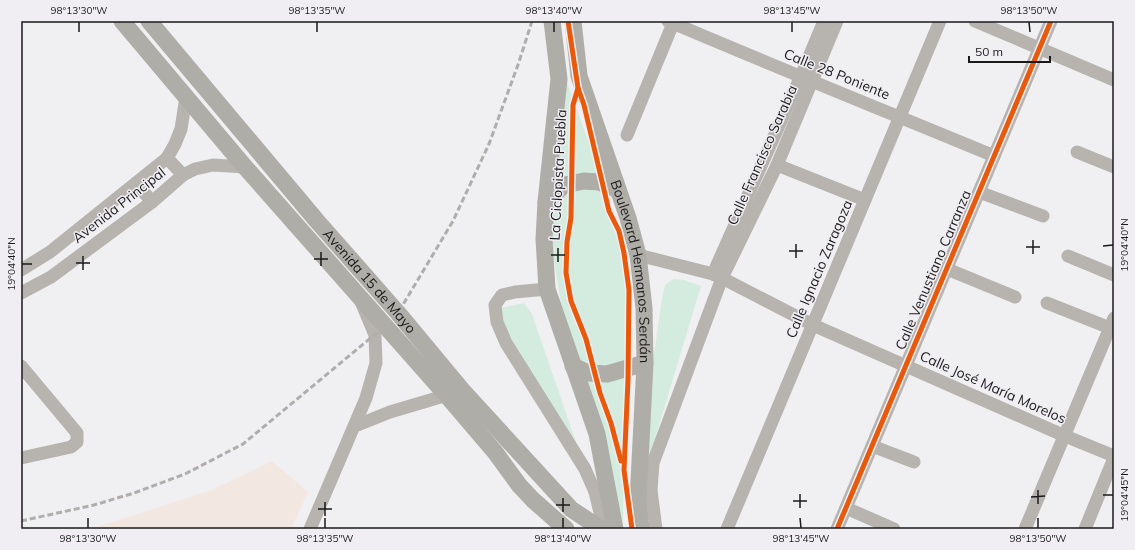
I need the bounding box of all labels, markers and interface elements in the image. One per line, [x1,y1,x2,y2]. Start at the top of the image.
text: 98°13'30"W [51,4,107,17]
text: 98°13'35"W [289,4,345,17]
text: 98°13'40"W [526,4,582,17]
text: 98°13'45"W [764,4,820,17]
text: 98°13'50"W [1001,4,1057,17]
scale bar [969,38,1050,64]
text: 50 m [975,44,1003,59]
street label: Calle 28 Poniente [781,45,893,103]
street label: Calle Francisco Sarabia [723,82,801,228]
street label: La Ciclopista Puebla [546,109,570,241]
street label: Avenida Principal [69,163,169,247]
street label: Boulevard Hermanos Serdán [606,177,654,363]
street label: Calle Venustiano Carranza [891,187,975,353]
street label: Calle Ignacio Zaragoza [782,197,856,341]
text: 19°04'40"N [1118,218,1131,272]
street label: Avenida 15 de Mayo [319,225,420,337]
text: 19°04'40"N [5,237,18,291]
street label: Calle José María Morelos [917,347,1069,427]
text: 19°04'45"N [1118,468,1131,522]
text: 98°13'30"W [60,532,116,545]
text: 98°13'35"W [297,532,353,545]
text: 98°13'40"W [535,532,591,545]
text: 98°13'45"W [773,532,829,545]
text: 98°13'50"W [1010,532,1066,545]

